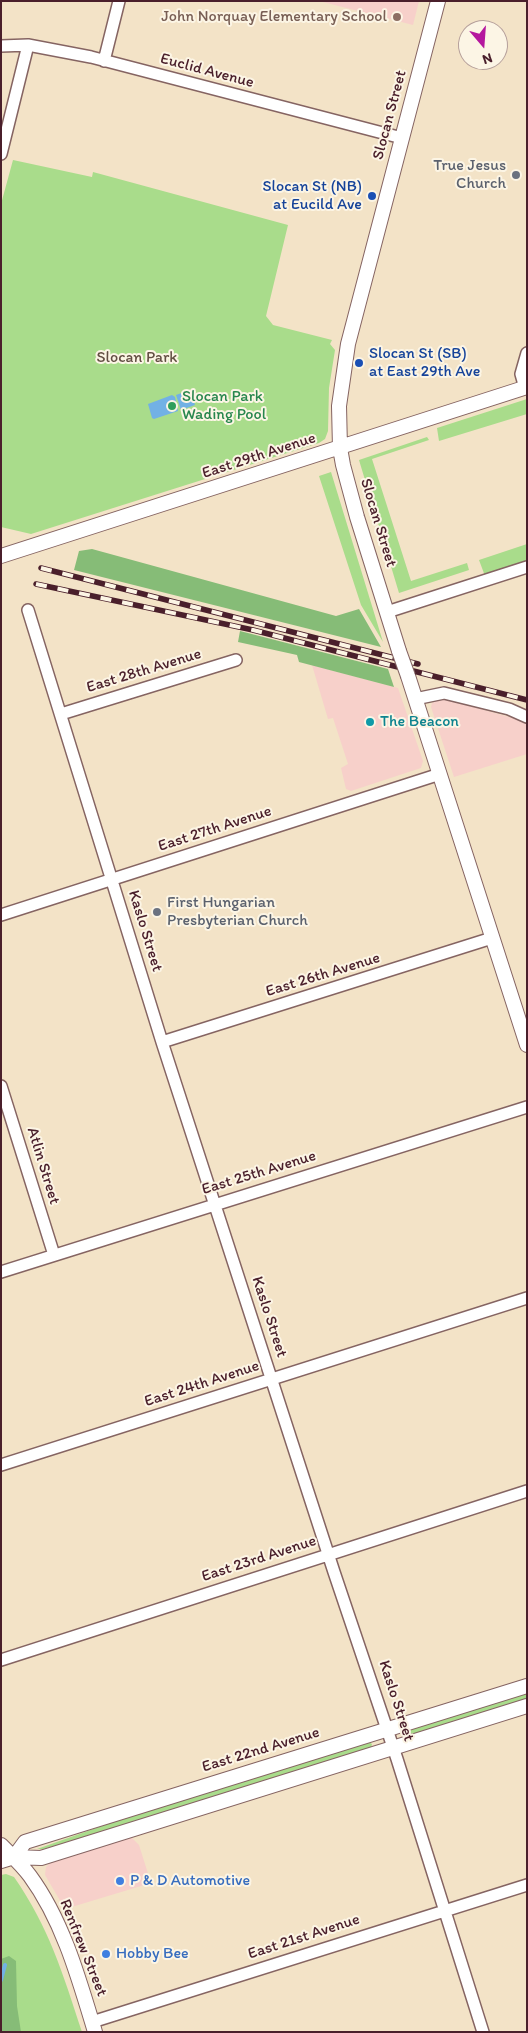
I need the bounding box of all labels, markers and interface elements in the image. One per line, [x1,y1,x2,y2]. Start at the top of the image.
place label: John Norquay Elementary School [161,7,387,27]
marker: John Norquay Elementary School [391,11,403,23]
north arrow [458,20,508,70]
street label: Euclid Avenue [158,49,256,93]
text: N [480,49,495,68]
street label: Slocan Street [369,68,411,162]
place label: True Jesus Church [433,156,506,194]
marker: True Jesus Church [510,169,522,181]
place label: Slocan St (NB) at Eucild Ave [263,177,362,215]
marker: Slocan St (NB) at Eucild Ave [366,190,378,202]
place label: Slocan St (SB) at East 29th Ave [369,344,480,382]
park label: Slocan Park [96,348,178,368]
marker: Slocan St (SB) at East 29th Ave [353,357,365,369]
place label: Slocan Park Wading Pool [182,387,266,425]
marker: Slocan Park Wading Pool [166,400,178,412]
street label: East 29th Avenue [200,429,318,483]
street label: Slocan Street [355,476,401,570]
street label: East 28th Avenue [84,644,204,698]
place label: The Beacon [380,712,459,732]
marker: The Beacon [364,716,376,728]
street label: East 27th Avenue [156,802,274,856]
street label: Kaslo Street [124,888,166,974]
place label: First Hungarian Presbyterian Church [167,893,308,931]
marker: First Hungarian Presbyterian Church [151,906,163,918]
street label: East 26th Avenue [263,948,383,1002]
street label: Atlin Street [22,1125,64,1207]
street label: East 25th Avenue [200,1146,318,1200]
street label: Kaslo Street [247,1274,291,1360]
street label: East 24th Avenue [142,1356,262,1412]
street label: East 23rd Avenue [199,1531,319,1587]
street label: Kaslo Street [374,1658,418,1744]
street label: East 22nd Avenue [200,1723,322,1777]
place label: P & D Automotive [130,1871,250,1891]
marker: P & D Automotive [114,1875,126,1887]
street label: Renfrew Street [55,1897,111,1999]
street label: East 21st Avenue [246,1910,362,1964]
place label: Hobby Bee [116,1944,189,1964]
marker: Hobby Bee [100,1948,112,1960]

